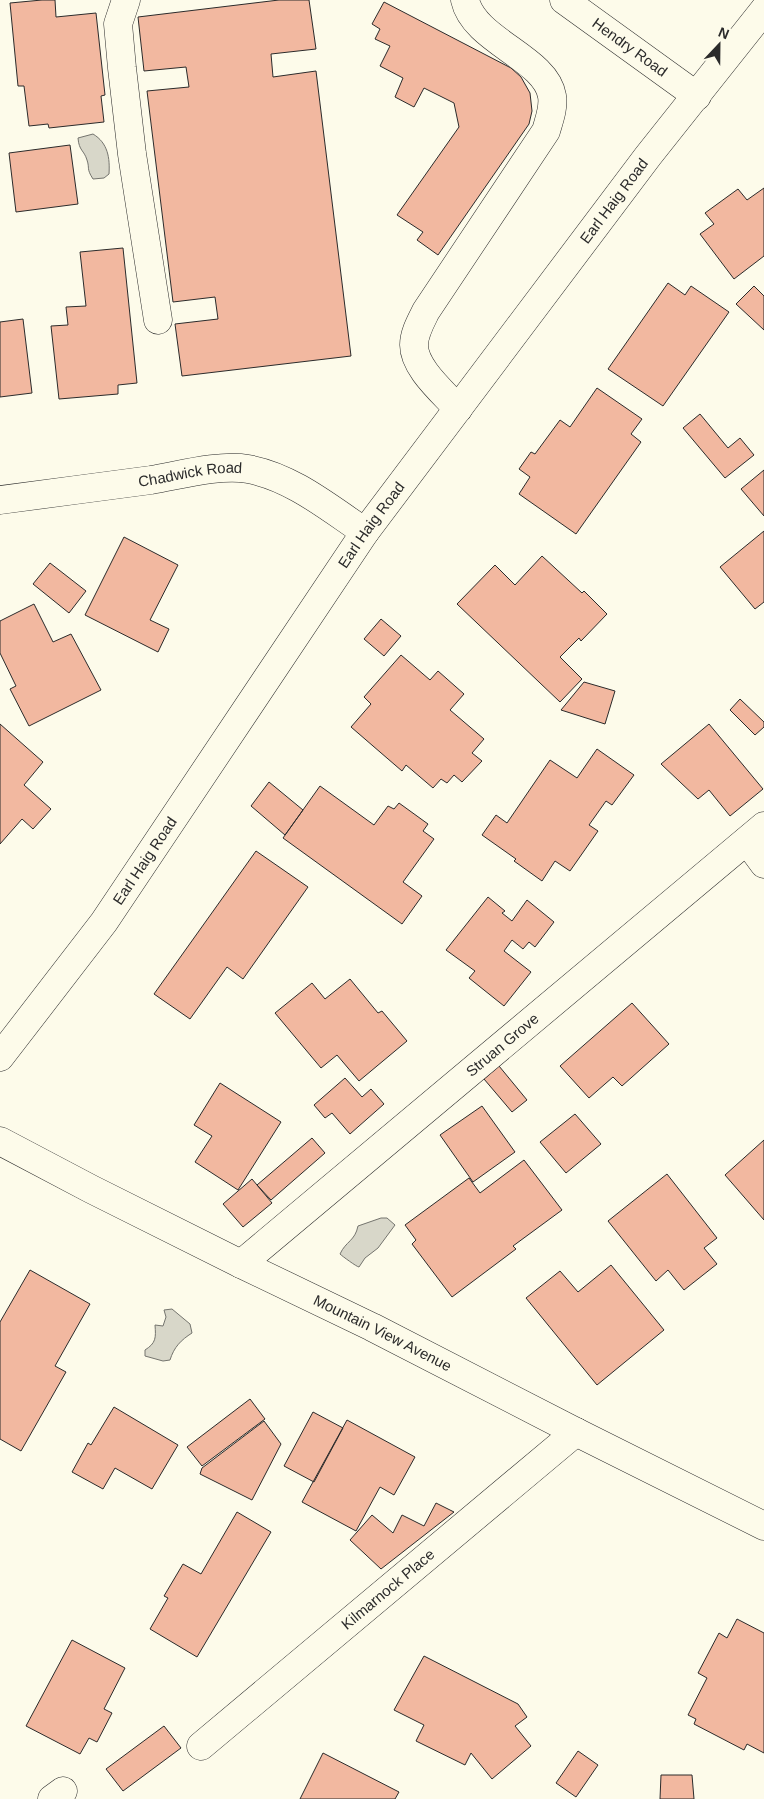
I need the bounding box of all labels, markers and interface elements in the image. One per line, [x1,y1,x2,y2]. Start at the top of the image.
street label: Hendry Road [589,14,671,80]
north arrow [694,20,744,70]
text: N [716,24,732,42]
street label: Earl Haig Road [576,155,651,246]
street label: Chadwick Road [137,459,243,490]
street label: Earl Haig Road [334,478,408,571]
street label: Earl Haig Road [109,814,180,908]
street label: Struan Grove [462,1010,542,1080]
street label: Mountain View Avenue [311,1291,454,1374]
street label: Kilmarnock Place [338,1545,438,1633]

